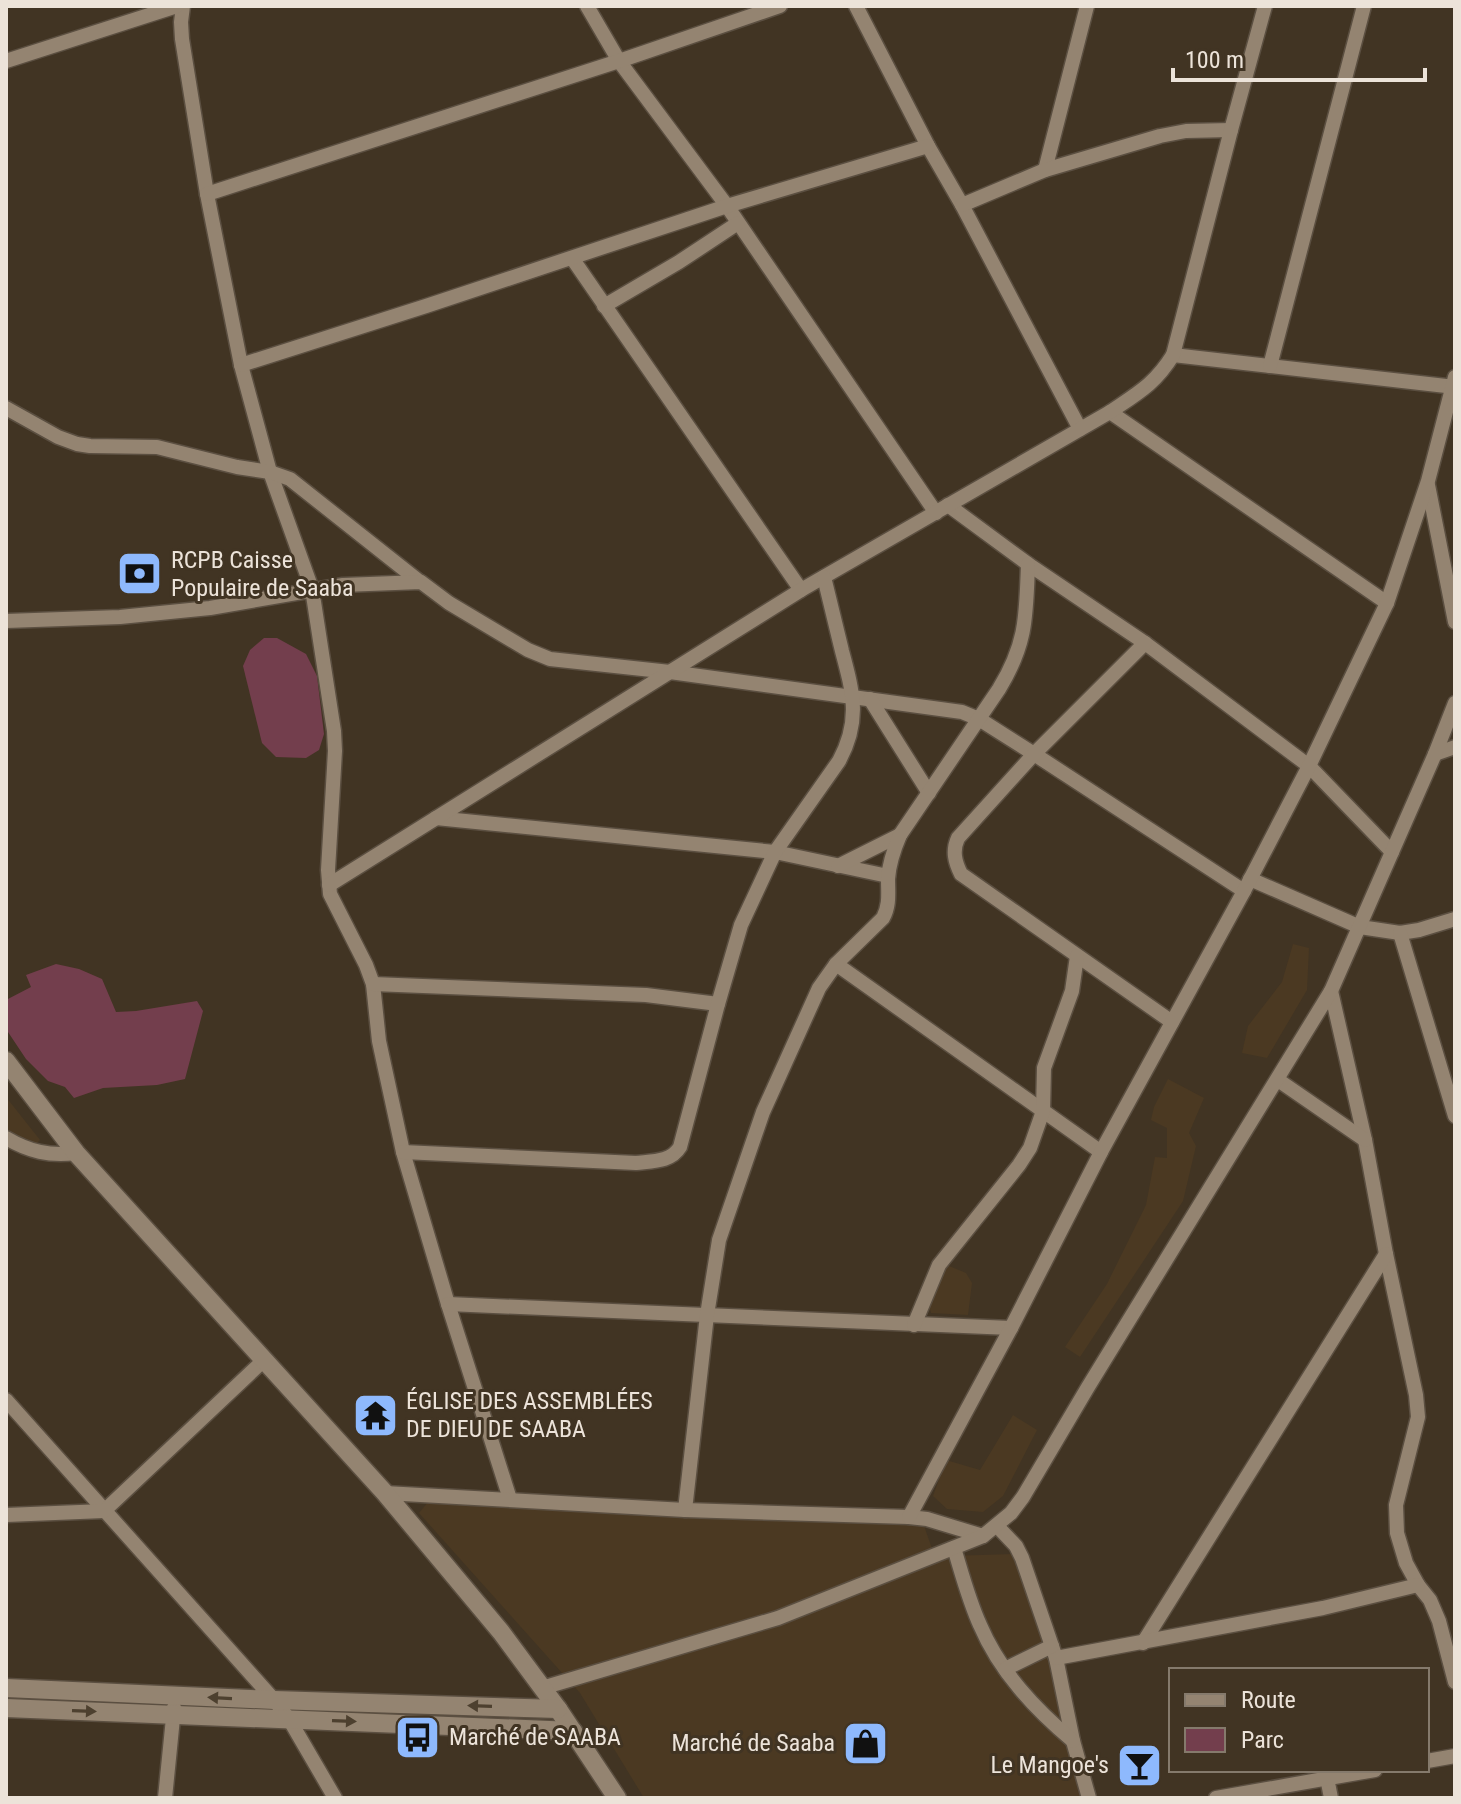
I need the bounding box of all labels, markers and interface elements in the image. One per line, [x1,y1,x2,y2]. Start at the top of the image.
scale bar [1173,32,1425,82]
text: 100 m [1185,46,1244,74]
place label: RCPB Caisse Populaire de Saaba [171,546,353,602]
bank icon: RCPB Caisse Populaire de Saaba [116,550,164,598]
place label: ÉGLISE DES ASSEMBLÉES DE DIEU DE SAABA [406,1387,653,1443]
temple icon: ÉGLISE DES ASSEMBLÉES DE DIEU DE SAABA [351,1391,399,1439]
legend [1169,1668,1429,1772]
text: Route [1241,1686,1296,1714]
one-way arrow [207,1691,232,1704]
one-way arrow [467,1700,492,1713]
one-way arrow [72,1704,97,1717]
bus stop icon: Marché de SAABA [394,1713,442,1761]
one-way arrow [332,1715,357,1728]
shop icon: Marché de Saaba [842,1719,890,1767]
place label: Marché de SAABA [449,1723,621,1751]
text: Parc [1241,1726,1284,1754]
place label: Marché de Saaba [671,1729,835,1757]
bar icon: Le Mangoe's [1116,1741,1164,1789]
place label: Le Mangoe's [990,1751,1109,1779]

